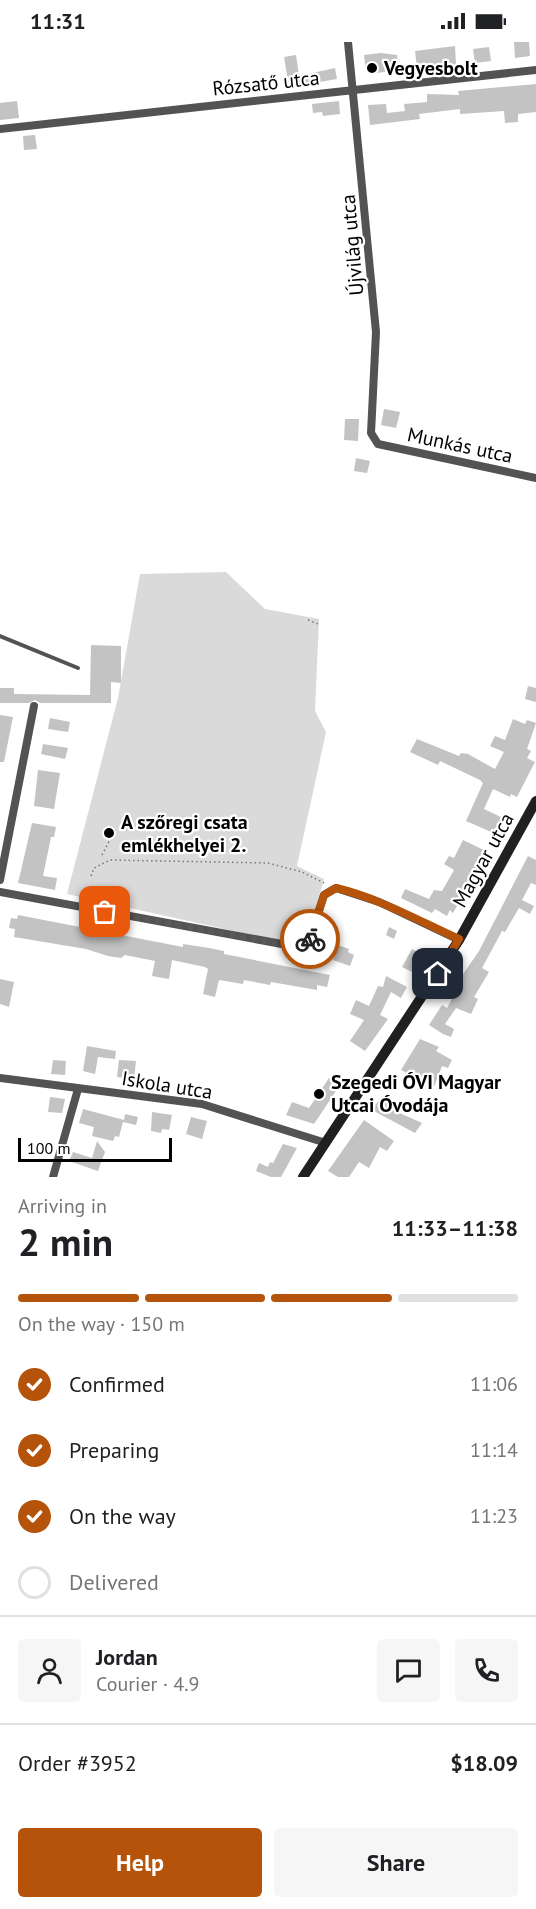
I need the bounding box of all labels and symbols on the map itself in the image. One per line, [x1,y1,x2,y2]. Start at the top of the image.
place label: Vegyesbolt [383,55,478,81]
marker: Vegyesbolt [365,61,379,75]
street label: Rózsatő utca [211,64,321,102]
street label: Újvilág utca [335,193,369,297]
street label: Munkás utca [405,421,515,469]
street label: Magyar utca [446,808,520,912]
place label: A szőregi csata emlékhelyei 2. [121,809,248,858]
marker: A szőregi csata emlékhelyei 2. [102,826,116,840]
pin [79,886,130,937]
courier [280,909,340,969]
pin [412,948,463,999]
street label: Iskola utca [120,1065,214,1105]
place label: Szegedi ÓVI Magyar Utcai Óvodája [331,1069,501,1118]
marker: Szegedi ÓVI Magyar Utcai Óvodája [312,1087,326,1101]
scale bar [18,1135,172,1162]

